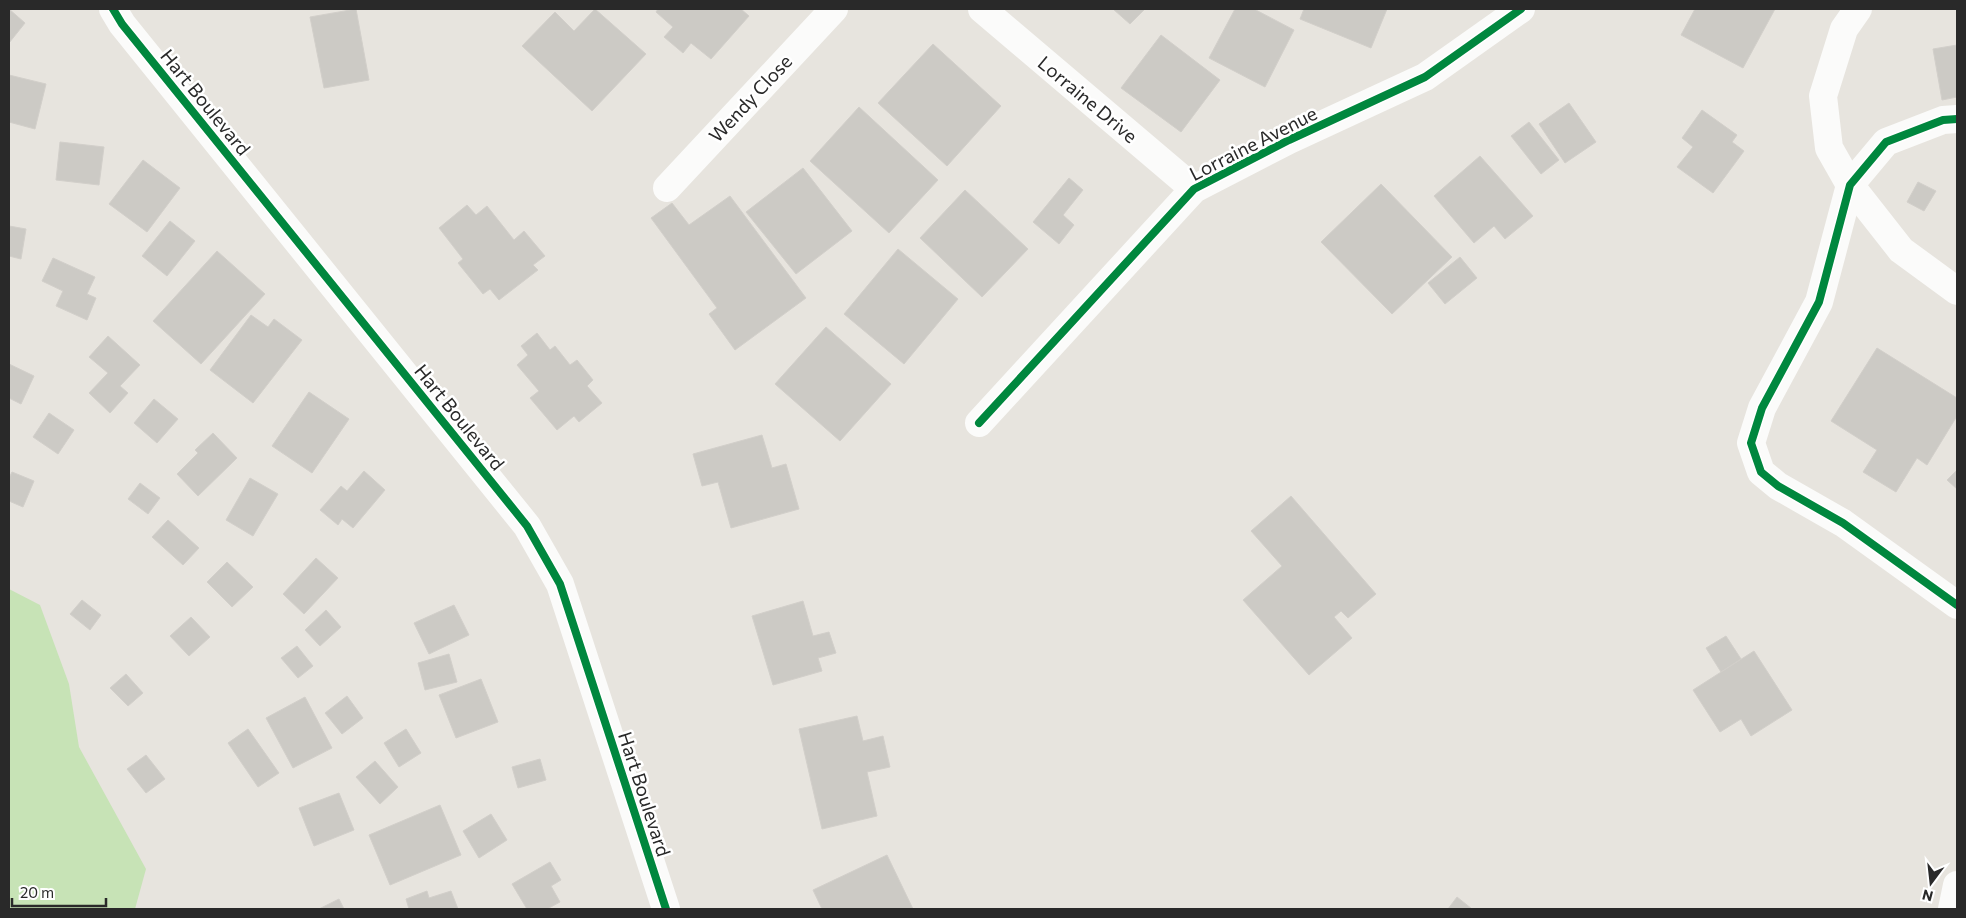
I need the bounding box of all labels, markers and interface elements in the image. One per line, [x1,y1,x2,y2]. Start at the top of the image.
street label: Hart Boulevard [156,44,256,160]
street label: Wendy Close [704,50,796,146]
street label: Lorraine Drive [1034,51,1142,147]
street label: Lorraine Avenue [1185,101,1321,185]
street label: Hart Boulevard [410,359,510,475]
street label: Hart Boulevard [614,729,676,859]
north arrow [1906,858,1956,908]
scale bar [12,876,106,908]
text: 20 m [20,883,54,901]
text: N [1920,886,1935,906]

